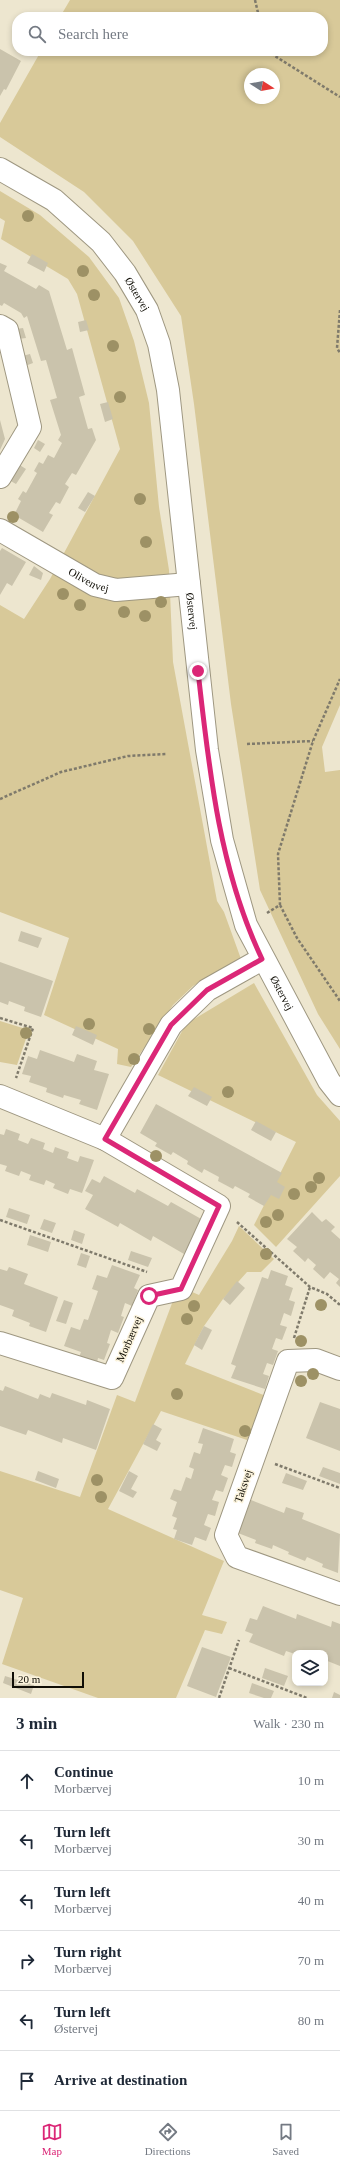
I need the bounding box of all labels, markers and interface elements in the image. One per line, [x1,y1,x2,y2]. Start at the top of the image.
search box [12,12,328,56]
icon: search [26,23,48,45]
text: Search here [58,26,128,42]
north arrow [244,68,280,104]
street label: Østervej [123,275,152,313]
street label: Olivenvej [66,565,110,594]
street label: Østervej [184,592,200,630]
route end [189,662,207,680]
street label: Østervej [268,974,296,1012]
route start [140,1287,158,1305]
street label: Morbærvej [114,1314,144,1364]
street label: Taksvej [232,1468,254,1504]
map controls [292,1650,328,1686]
button: layers [292,1650,328,1686]
scale bar [12,1670,84,1689]
text: 20 m [18,1673,40,1685]
text: 3 min [16,1714,57,1733]
text: Walk · 230 m [253,1716,324,1731]
text: Continue [54,1764,113,1780]
icon: ahead [16,1770,38,1792]
text: 10 m [298,1773,324,1788]
text: Morbærvej [54,1781,112,1796]
text: Turn left [54,1824,111,1840]
icon: left [16,1830,38,1852]
text: 30 m [298,1833,324,1848]
text: Morbærvej [54,1841,112,1856]
text: Turn left [54,1884,111,1900]
icon: left [16,1890,38,1912]
text: 40 m [298,1893,324,1908]
text: Morbærvej [54,1901,112,1916]
text: Turn right [54,1944,121,1960]
icon: right [16,1950,38,1972]
text: 70 m [298,1953,324,1968]
text: Morbærvej [54,1961,112,1976]
text: Turn left [54,2004,111,2020]
icon: left [16,2010,38,2032]
text: 80 m [298,2013,324,2028]
text: Østervej [54,2021,98,2036]
icon: arrive [16,2070,38,2092]
text: Arrive at destination [54,2072,187,2088]
tab: Map [41,2121,63,2157]
tab: Directions [145,2121,190,2157]
tab: Saved [272,2121,299,2157]

